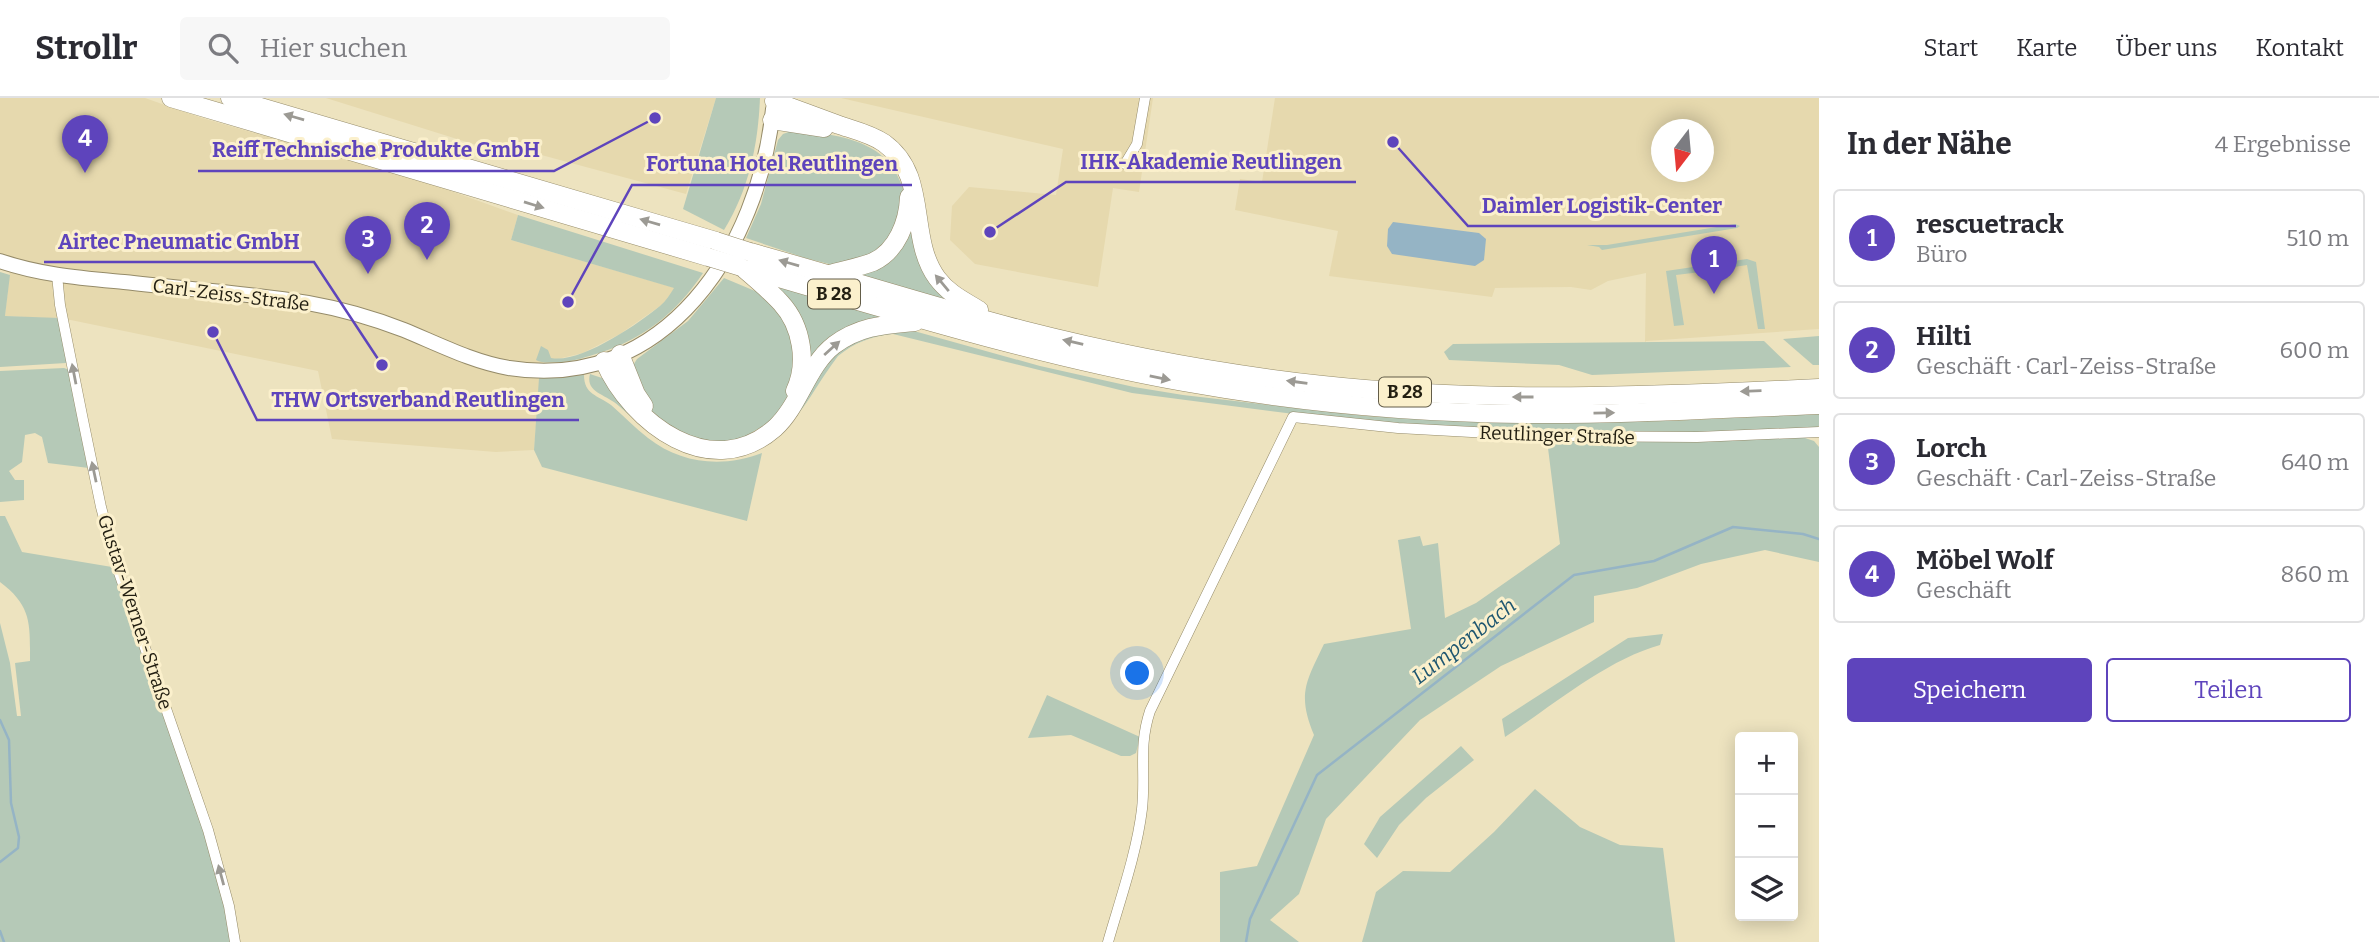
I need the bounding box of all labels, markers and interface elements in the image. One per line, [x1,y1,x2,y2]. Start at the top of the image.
search box [180,17,670,80]
text: Strollr [35,28,138,68]
icon: search [204,29,242,67]
text: Hier suchen [260,33,407,64]
text: Start [1923,34,1978,62]
text: Karte [2016,34,2078,62]
text: Über uns [2116,34,2218,62]
text: Kontakt [2256,34,2344,62]
one-way arrow [284,112,305,122]
pin: 4 [62,115,108,173]
north arrow [1651,119,1714,182]
text: In der Nähe [1847,126,2012,162]
callout: Reiff Technische Produkte GmbH [198,129,554,171]
text: 4 Ergebnisse [2215,130,2351,158]
text: Reiff Technische Produkte GmbH [212,137,540,163]
callout: IHK-Akademie Reutlingen [1066,140,1356,182]
callout: Fortuna Hotel Reutlingen [632,143,912,185]
text: IHK-Akademie Reutlingen [1080,149,1342,175]
text: Fortuna Hotel Reutlingen [646,151,898,177]
callout: Daimler Logistik-Center [1468,184,1736,226]
text: Daimler Logistik-Center [1482,193,1722,219]
one-way arrow [524,201,545,211]
pin: 2 [404,202,450,260]
text: rescuetrack [1916,209,2064,240]
pin: 3 [345,216,391,274]
one-way arrow [639,217,660,227]
callout: Airtec Pneumatic GmbH [44,220,314,262]
text: 1 [1867,224,1877,252]
text: 510 m [2286,224,2349,252]
text: Airtec Pneumatic GmbH [58,229,300,255]
pin: 1 [1691,236,1737,294]
text: Büro [1916,240,1968,268]
one-way arrow [778,257,799,267]
street label: Carl-Zeiss-Straße [151,274,311,316]
one-way arrow [934,274,949,292]
road number: B 28 [808,280,860,308]
text: Hilti [1916,321,1971,352]
one-way arrow [1062,336,1084,347]
text: 2 [1866,336,1878,364]
text: 600 m [2279,336,2349,364]
one-way arrow [823,341,840,357]
text: Geschäft · Carl-Zeiss-Straße [1916,352,2216,380]
one-way arrow [68,363,79,385]
one-way arrow [1149,372,1171,383]
one-way arrow [1285,376,1307,387]
callout: THW Ortsverband Reutlingen [257,378,579,420]
road number: B 28 [1379,378,1431,406]
one-way arrow [1740,386,1762,397]
text: THW Ortsverband Reutlingen [271,387,565,413]
one-way arrow [1512,391,1534,403]
one-way arrow [1593,408,1615,419]
street label: Reutlinger Straße [1479,421,1635,449]
text: Lorch [1916,433,1987,464]
text: 3 [1865,448,1879,476]
text: 640 m [2281,448,2349,476]
one-way arrow [89,461,100,483]
text: Geschäft · Carl-Zeiss-Straße [1916,464,2216,492]
street label: Gustav-Werner-Straße [93,512,177,712]
text: Möbel Wolf [1916,545,2053,576]
text: 4 [1865,560,1879,588]
text: 860 m [2280,560,2349,588]
text: Geschäft [1916,576,2011,604]
water label: Lumpenbach [1407,592,1521,690]
your location [1120,656,1154,690]
button: Speichern [1847,658,2092,722]
button: Teilen [2106,658,2351,722]
map controls [1735,732,1798,921]
button: + [1735,732,1798,795]
button: − [1735,795,1798,858]
button: layers [1735,858,1798,921]
one-way arrow [215,864,226,886]

